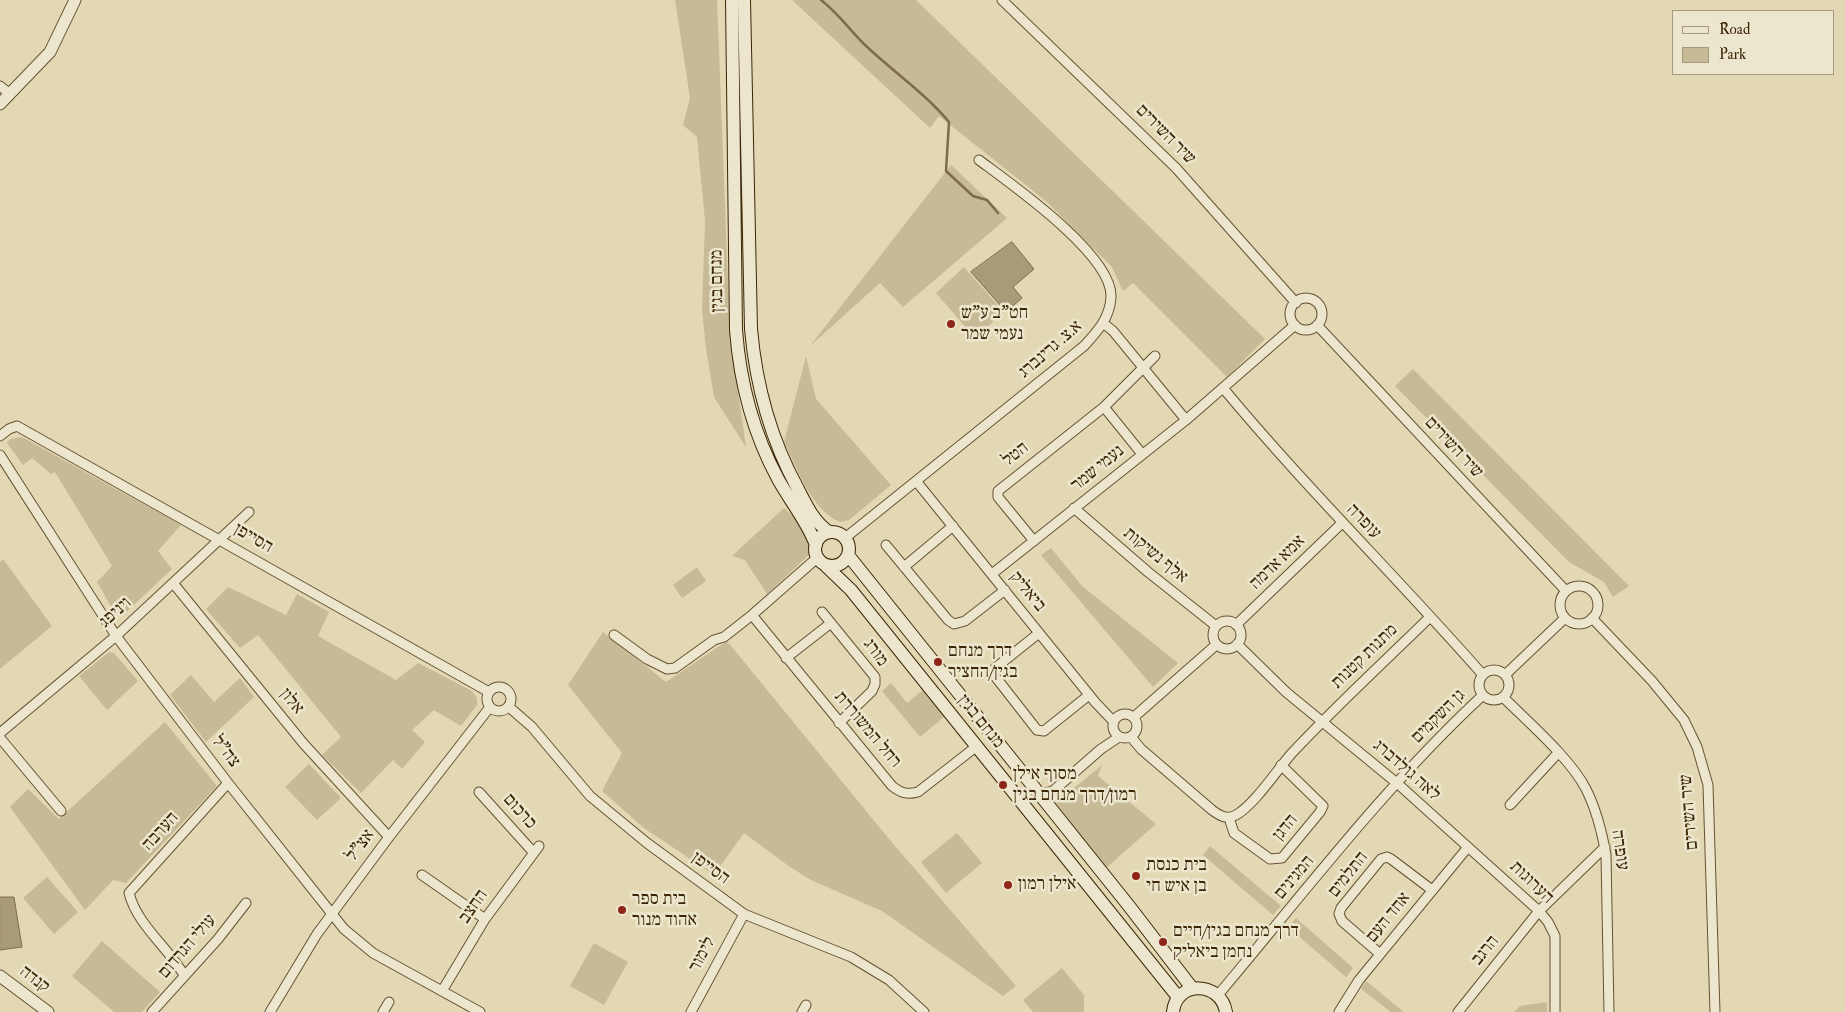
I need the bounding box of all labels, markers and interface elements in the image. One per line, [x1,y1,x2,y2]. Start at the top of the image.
legend [1672,10,1835,75]
text: Road [1719,20,1750,39]
text: Park [1719,45,1746,64]
street label: שיר השירים [1130,100,1200,170]
street label: מנחם בגין [707,249,729,313]
place label: חט"ב ע"ש נעמי שמר [961,303,1028,346]
street label: א.צ. גרינברג [1015,316,1087,384]
marker: חט"ב ע"ש נעמי שמר [945,318,957,330]
street label: שיר השירים [1419,413,1487,483]
street label: הטל [998,438,1034,472]
street label: נעמי שמר [1067,441,1129,497]
street label: עופרה [1341,500,1385,544]
street label: הסייפן [230,519,276,559]
street label: אלף נשיקות [1118,523,1192,589]
street label: אמא אדמה [1246,531,1310,595]
street label: ביאליק [1004,567,1050,617]
street label: ויניפג [95,593,137,633]
street label: מתנות קטנות [1327,620,1403,694]
street label: מורג [858,635,892,671]
place label: דרך מנחם בגין/החציר [948,641,1018,684]
marker: דרך מנחם בגין/החציר [932,656,944,668]
street label: אלון [274,685,308,719]
street label: גן השקמים [1407,685,1471,749]
street label: רחל המשוררת [829,687,905,773]
street label: מנחם בגין [952,691,1008,753]
street label: צה"ל [206,732,244,772]
street label: לאה גולדברג [1368,736,1444,806]
place label: מסוף אילן רמון/דרך מנחם בגין [1013,764,1137,806]
street label: שיר השירים [1676,773,1704,851]
marker: מסוף אילן רמון/דרך מנחם בגין [997,779,1009,791]
street label: כרכום [497,790,541,834]
street label: הערבה [138,808,184,856]
street label: הדגן [1269,810,1303,846]
street label: אצ"ל [342,826,380,866]
street label: עופרה [1605,828,1633,872]
street label: הסייפן [687,848,733,890]
street label: התלמים [1324,848,1374,902]
street label: המגינים [1270,852,1320,904]
place label: בית כנסת בן איש חי [1146,855,1207,898]
street label: הערוגות [1505,857,1557,909]
marker: בית כנסת בן איש חי [1130,870,1142,882]
place label: אילן רמון [1018,874,1076,896]
marker: אילן רמון [1002,879,1014,891]
street label: החצב [455,886,493,928]
street label: אחד העם [1362,888,1416,948]
place label: בית ספר אהוד מנור [632,889,697,932]
marker: בית ספר אהוד מנור [616,904,628,916]
street label: עולי הגרדום [154,911,222,983]
place label: דרך מנחם בגין/חיים נחמן ביאליק [1173,921,1299,964]
street label: הרגב [1467,932,1505,970]
street label: לימור [685,934,721,976]
marker: דרך מנחם בגין/חיים נחמן ביאליק [1157,936,1169,948]
street label: קנדה [14,962,54,998]

